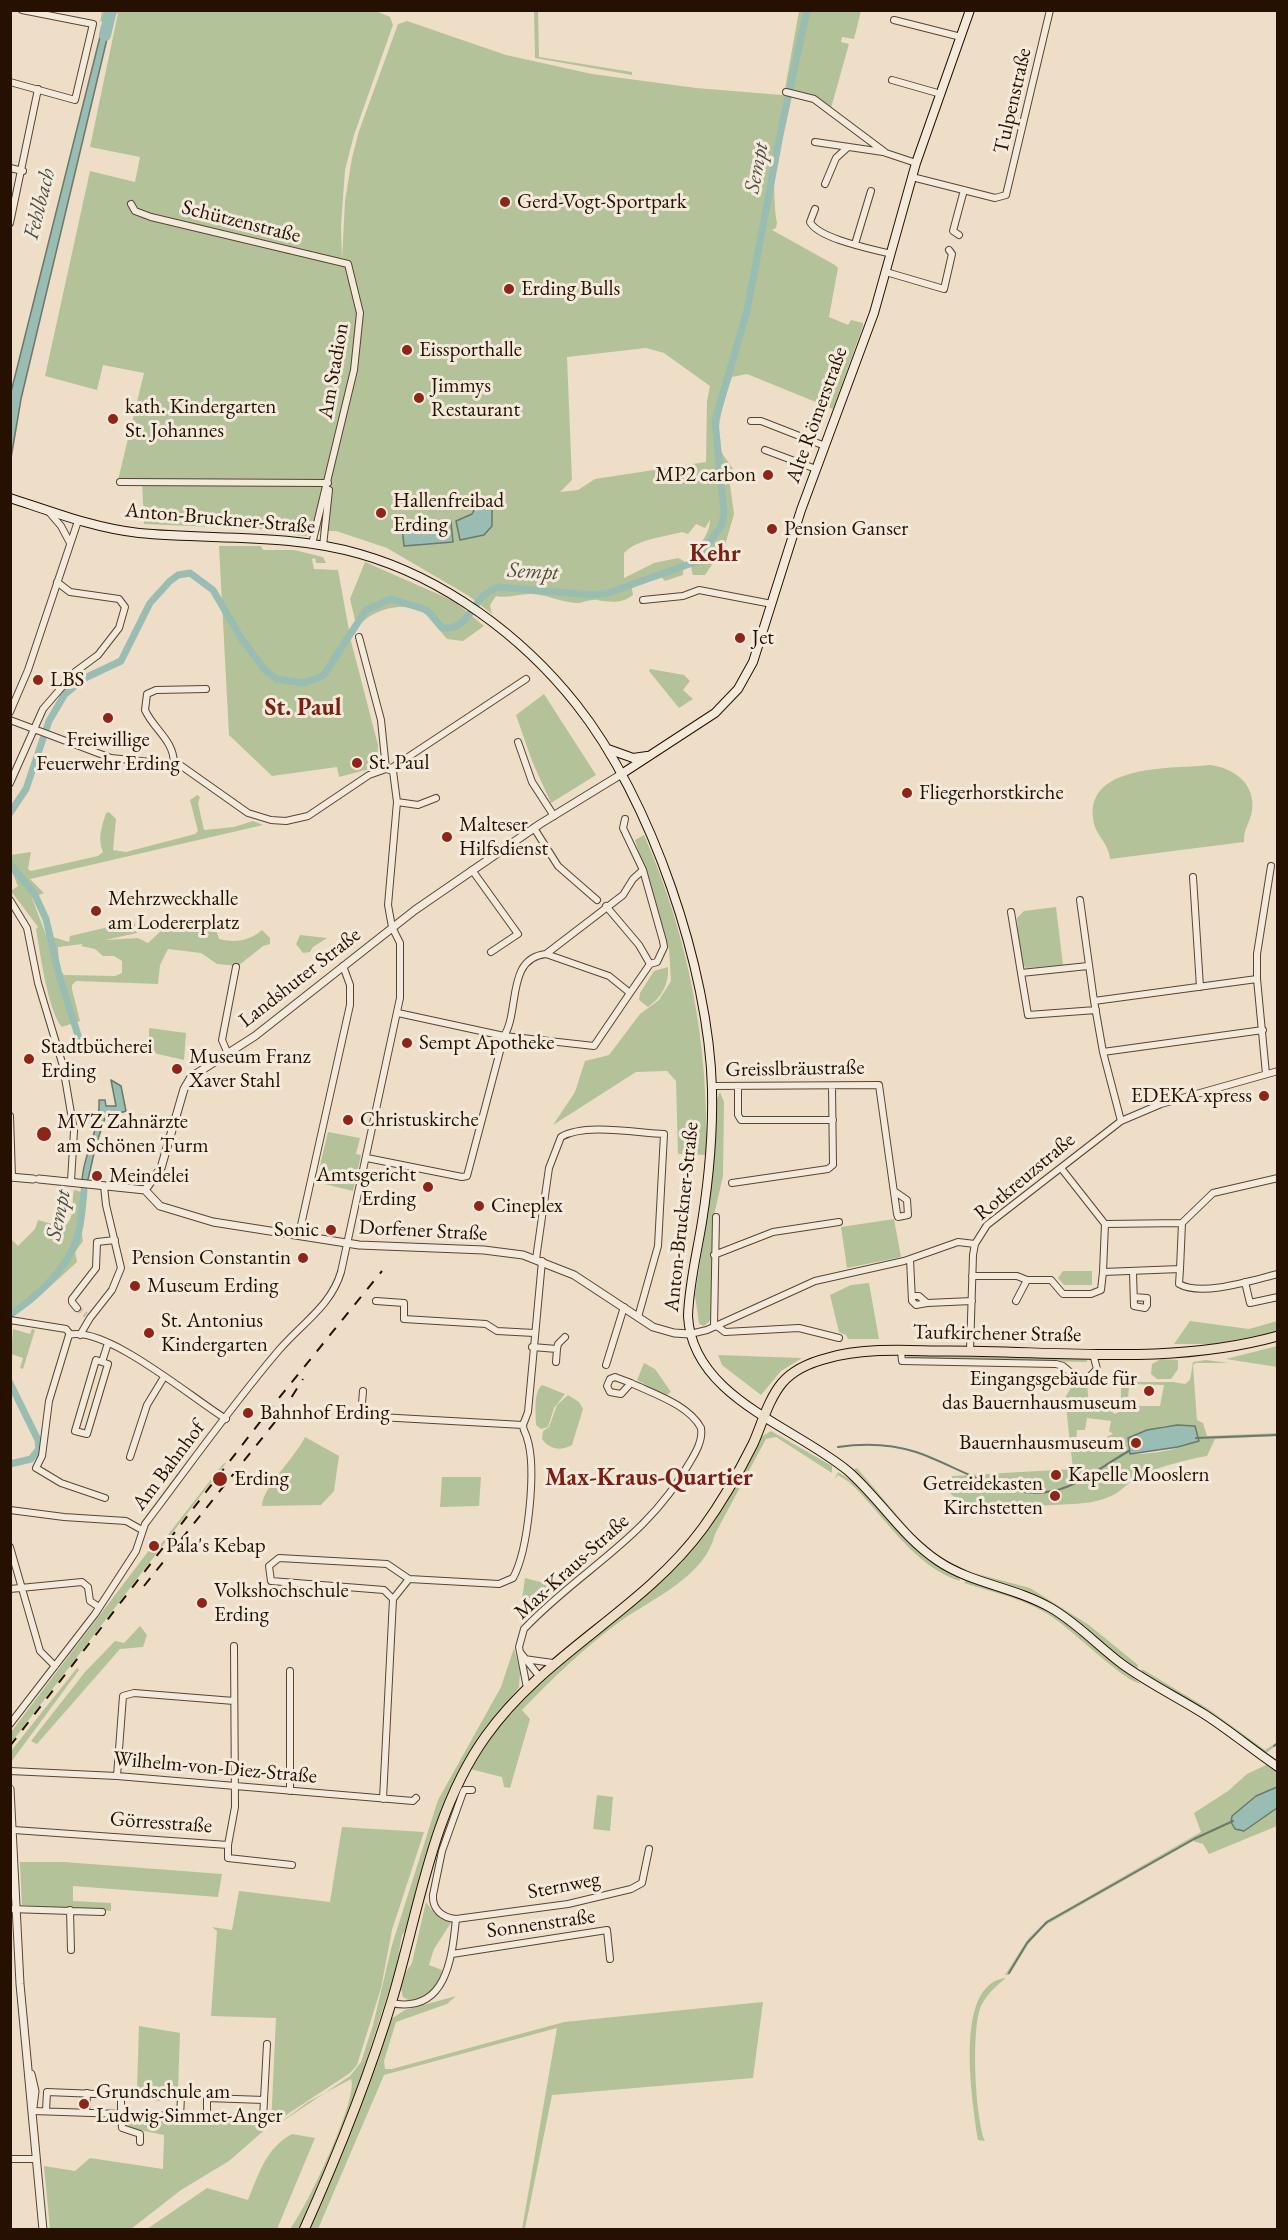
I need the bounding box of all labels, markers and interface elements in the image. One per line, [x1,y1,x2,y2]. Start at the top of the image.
street label: Tulpenstraße [989,46,1037,156]
water label: Sempt [739,140,775,196]
water label: Fehlbach [18,166,62,242]
place label: Gerd-Vogt-Sportpark [517,189,687,215]
street label: Schützenstraße [179,195,303,249]
marker: Gerd-Vogt-Sportpark [498,195,512,209]
place label: Erding Bulls [521,276,620,302]
marker: Erding Bulls [502,282,516,296]
street label: Am Stadion [313,321,355,421]
place label: Eissporthalle [419,337,522,363]
marker: Eissporthalle [400,343,414,357]
street label: Alte Römerstraße [781,343,853,487]
place label: Jimmys Restaurant [431,373,520,423]
marker: Jimmys Restaurant [412,391,426,405]
place label: kath. Kindergarten St. Johannes [125,394,276,444]
marker: kath. Kindergarten St. Johannes [106,412,120,426]
place label: MP2 carbon [655,462,756,488]
marker: MP2 carbon [761,468,775,482]
place label: Hallenfreibad Erding [393,488,504,538]
street label: Anton-Bruckner-Straße [124,498,316,540]
marker: Hallenfreibad Erding [374,506,388,520]
place label: Pension Ganser [784,516,908,542]
marker: Pension Ganser [765,522,779,536]
district label: Kehr [689,540,741,568]
water label: Sempt [507,557,559,587]
place label: Jet [752,625,774,651]
marker: Jet [733,631,747,645]
place label: LBS [50,667,84,693]
marker: LBS [31,673,45,687]
district label: St. Paul [264,694,342,722]
marker: Freiwillige Feuerwehr Erding [101,711,115,725]
place label: Freiwillige Feuerwehr Erding [36,727,180,777]
place label: St. Paul [369,750,429,776]
marker: St. Paul [350,756,364,770]
place label: Fliegerhorstkirche [919,780,1064,806]
marker: Fliegerhorstkirche [900,786,914,800]
place label: Malteser Hilfsdienst [459,812,548,862]
marker: Malteser Hilfsdienst [440,830,454,844]
place label: Mehrzweckhalle am Lodererplatz [108,886,239,936]
marker: Mehrzweckhalle am Lodererplatz [89,904,103,918]
street label: Landshuter Straße [234,923,366,1033]
place label: Sempt Apotheke [419,1030,554,1056]
place label: Stadtbücherei Erding [41,1034,153,1084]
marker: Sempt Apotheke [400,1036,414,1050]
place label: Museum Franz Xaver Stahl [189,1044,311,1094]
marker: Stadtbücherei Erding [22,1052,36,1066]
street label: Greisslbräustraße [725,1055,865,1083]
marker: Museum Franz Xaver Stahl [170,1062,184,1076]
place label: EDEKA xpress [1131,1083,1252,1109]
marker: EDEKA xpress [1257,1089,1271,1103]
place label: Christuskirche [360,1107,479,1133]
place label: MVZ Zahnärzte am Schönen Turm [57,1109,208,1159]
marker: Christuskirche [341,1113,355,1127]
street label: Anton-Bruckner-Straße [659,1121,705,1313]
marker: MVZ Zahnärzte am Schönen Turm [35,1125,53,1143]
street label: Rotkreuzstraße [970,1128,1080,1226]
place label: Amtsgericht Erding [316,1162,416,1212]
place label: Meindelei [109,1163,189,1189]
marker: Meindelei [90,1169,104,1183]
marker: Amtsgericht Erding [421,1180,435,1194]
water label: Sempt [41,1187,77,1243]
place label: Cineplex [491,1193,563,1219]
marker: Cineplex [472,1199,486,1213]
street label: Dorfener Straße [358,1215,488,1247]
place label: Sonic [274,1217,319,1243]
marker: Sonic [324,1223,338,1237]
place label: Pension Constantin [132,1245,291,1271]
marker: Pension Constantin [296,1251,310,1265]
place label: Museum Erding [147,1273,278,1299]
marker: Museum Erding [128,1279,142,1293]
place label: St. Antonius Kindergarten [161,1308,268,1358]
street label: Taufkirchener Straße [913,1320,1081,1348]
marker: St. Antonius Kindergarten [142,1326,156,1340]
place label: Eingangsgebäude für das Bauernhausmuseum [942,1366,1137,1416]
marker: Eingangsgebäude für das Bauernhausmuseum [1142,1384,1156,1398]
place label: Bahnhof Erding [260,1400,390,1426]
marker: Bahnhof Erding [241,1406,255,1420]
street label: Am Bahnhof [127,1416,211,1516]
place label: Bauernhausmuseum [959,1430,1124,1456]
marker: Bauernhausmuseum [1129,1436,1143,1450]
place label: Kapelle Mooslern [1068,1462,1210,1488]
district label: Max-Kraus-Quartier [545,1464,753,1492]
place label: Erding [234,1466,289,1492]
marker: Kapelle Mooslern [1049,1468,1063,1482]
marker: Erding [211,1470,229,1488]
place label: Getreidekasten Kirchstetten [923,1471,1043,1521]
marker: Getreidekasten Kirchstetten [1048,1489,1062,1503]
street label: Max-Kraus-Straße [510,1509,634,1625]
place label: Pala's Kebap [166,1533,266,1559]
marker: Pala's Kebap [147,1539,161,1553]
place label: Volkshochschule Erding [214,1578,349,1628]
marker: Volkshochschule Erding [195,1596,209,1610]
street label: Wilhelm-von-Diez-Straße [112,1747,318,1789]
street label: Görresstraße [109,1807,213,1839]
street label: Sternweg [526,1867,602,1905]
street label: Sonnenstraße [485,1904,597,1944]
place label: Grundschule am Ludwig-Simmet-Anger [96,2079,282,2129]
marker: Grundschule am Ludwig-Simmet-Anger [77,2097,91,2111]

